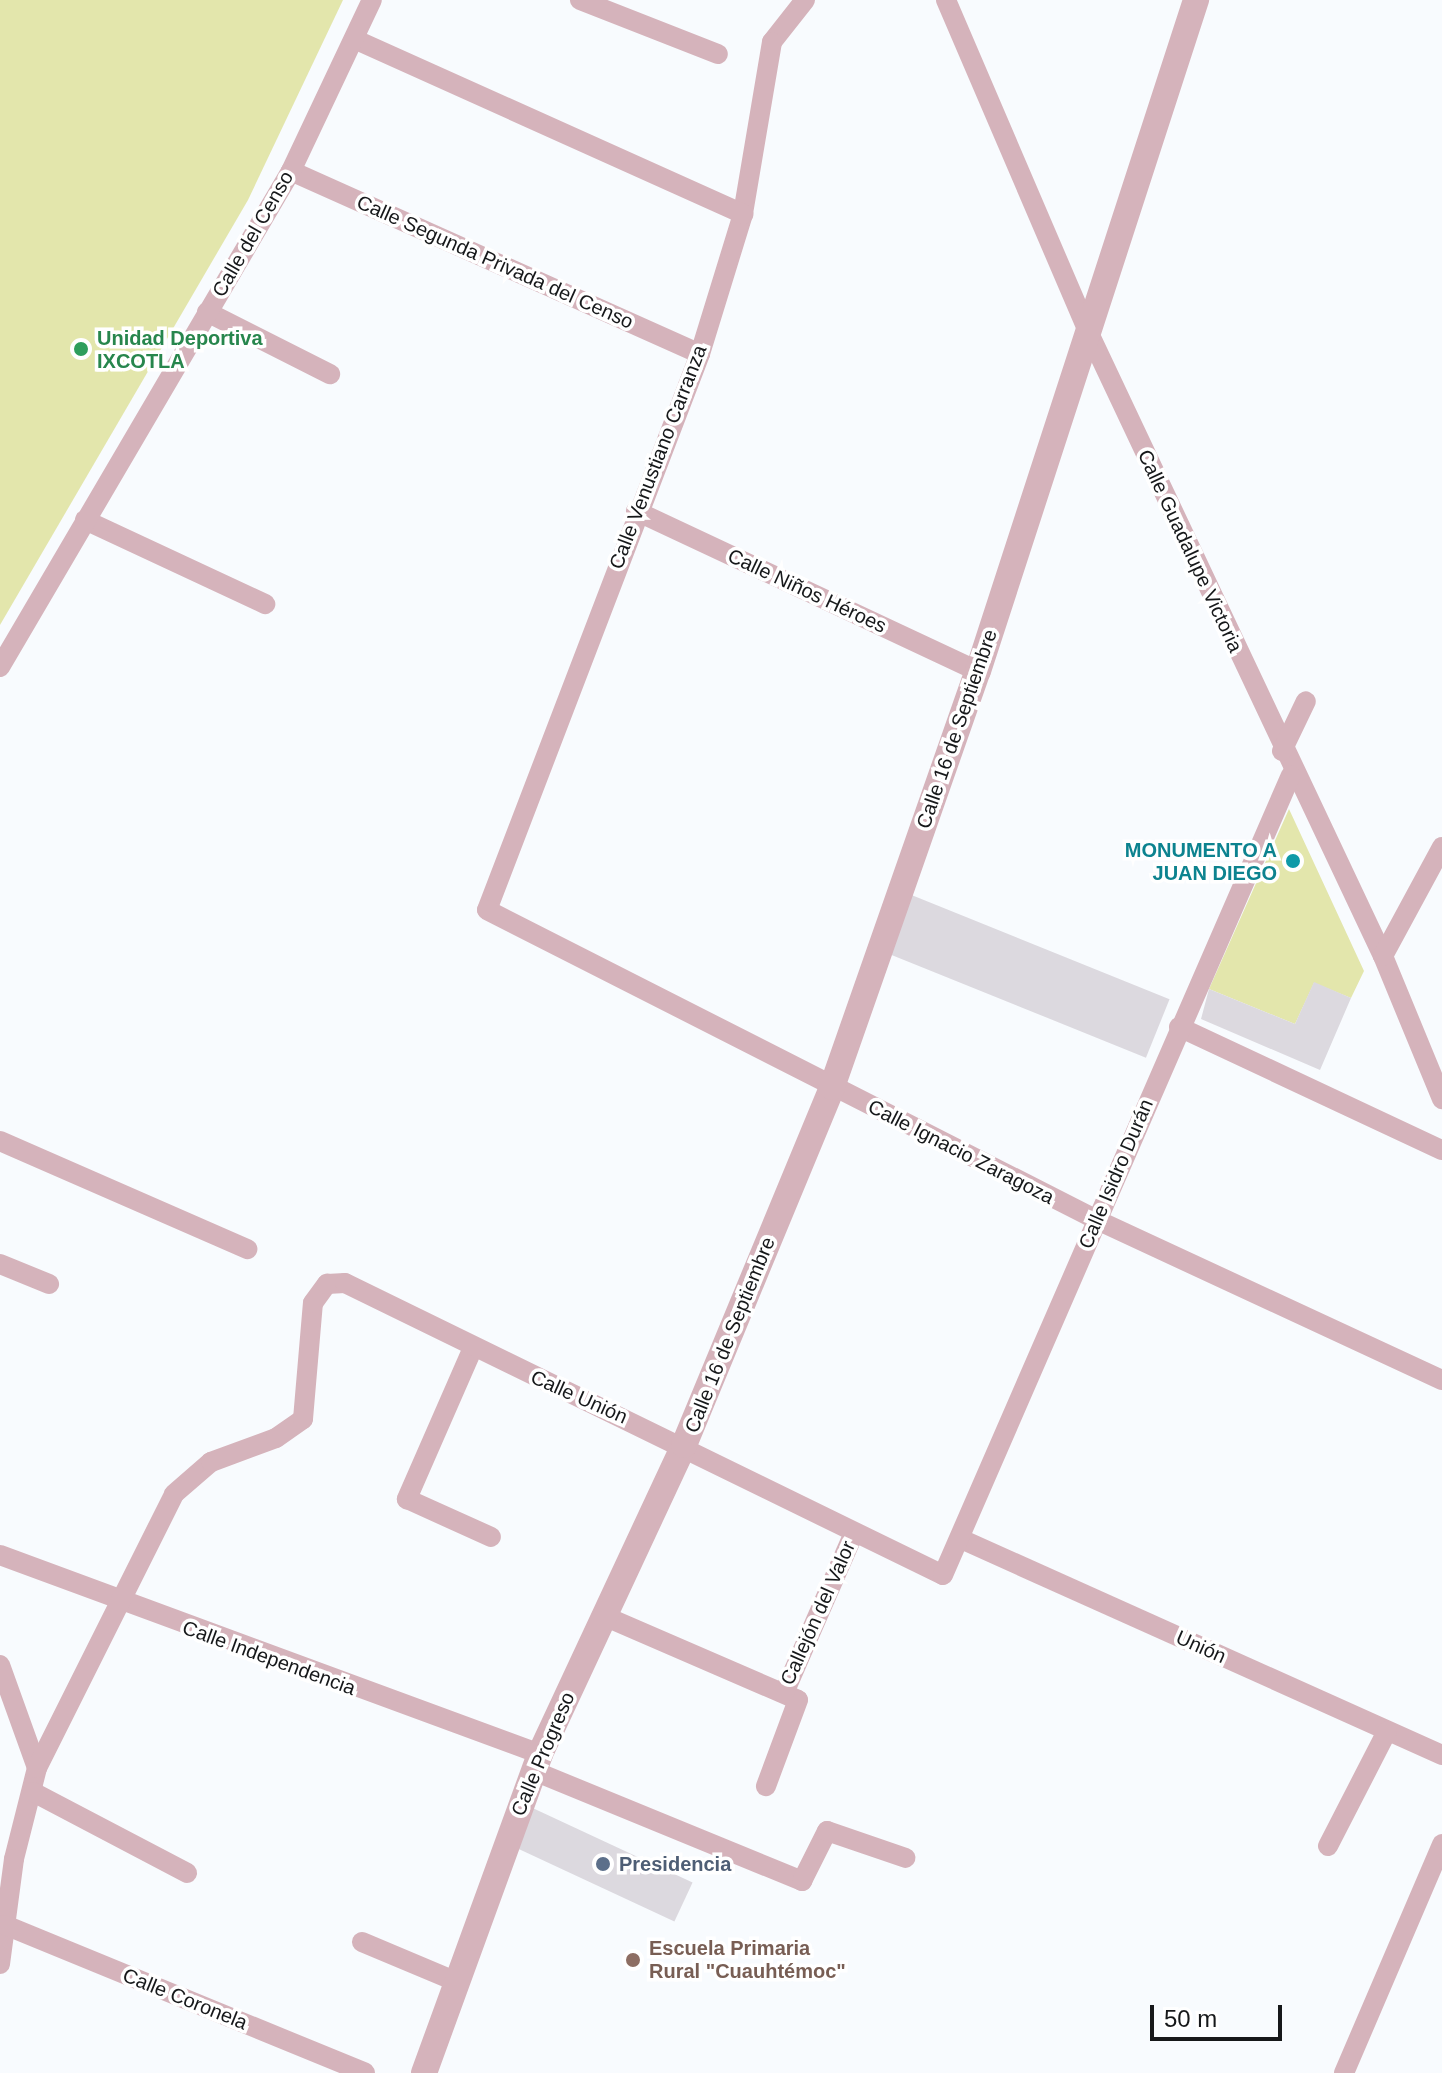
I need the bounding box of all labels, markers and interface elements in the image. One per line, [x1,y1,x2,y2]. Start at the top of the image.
street label: Calle del Censo [207,167,299,301]
street label: Calle Segunda Privada del Censo [353,190,637,334]
place label: Unidad Deportiva IXCOTLA [97,326,263,373]
marker: Unidad Deportiva IXCOTLA [72,340,90,358]
street label: Calle Venustiano Carranza [604,342,712,572]
street label: Calle Guadalupe Victoria [1132,446,1248,656]
street label: Calle Niños Héroes [724,544,890,638]
street label: Calle 16 de Septiembre [912,626,1002,832]
place label: MONUMENTO A JUAN DIEGO [1124,838,1277,885]
marker: MONUMENTO A JUAN DIEGO [1284,852,1302,870]
street label: Calle Ignacio Zaragoza [864,1095,1058,1209]
street label: Calle Isidro Durán [1074,1096,1158,1252]
street label: Calle 16 de Septiembre [680,1234,780,1436]
street label: Calle Unión [527,1365,631,1429]
street label: Callejón del Valor [775,1537,861,1689]
street label: Calle Independencia [179,1616,359,1700]
street label: Unión [1172,1625,1230,1669]
street label: Calle Progreso [506,1688,580,1820]
place label: Presidencia [619,1852,731,1876]
marker: Presidencia [594,1855,612,1873]
place label: Escuela Primaria Rural "Cuauhtémoc" [649,1936,846,1983]
marker: Escuela Primaria Rural "Cuauhtémoc" [624,1951,642,1969]
street label: Calle Coronela [119,1963,251,2035]
scale bar [1154,1989,1286,2039]
text: 50 m [1164,2005,1217,2032]

